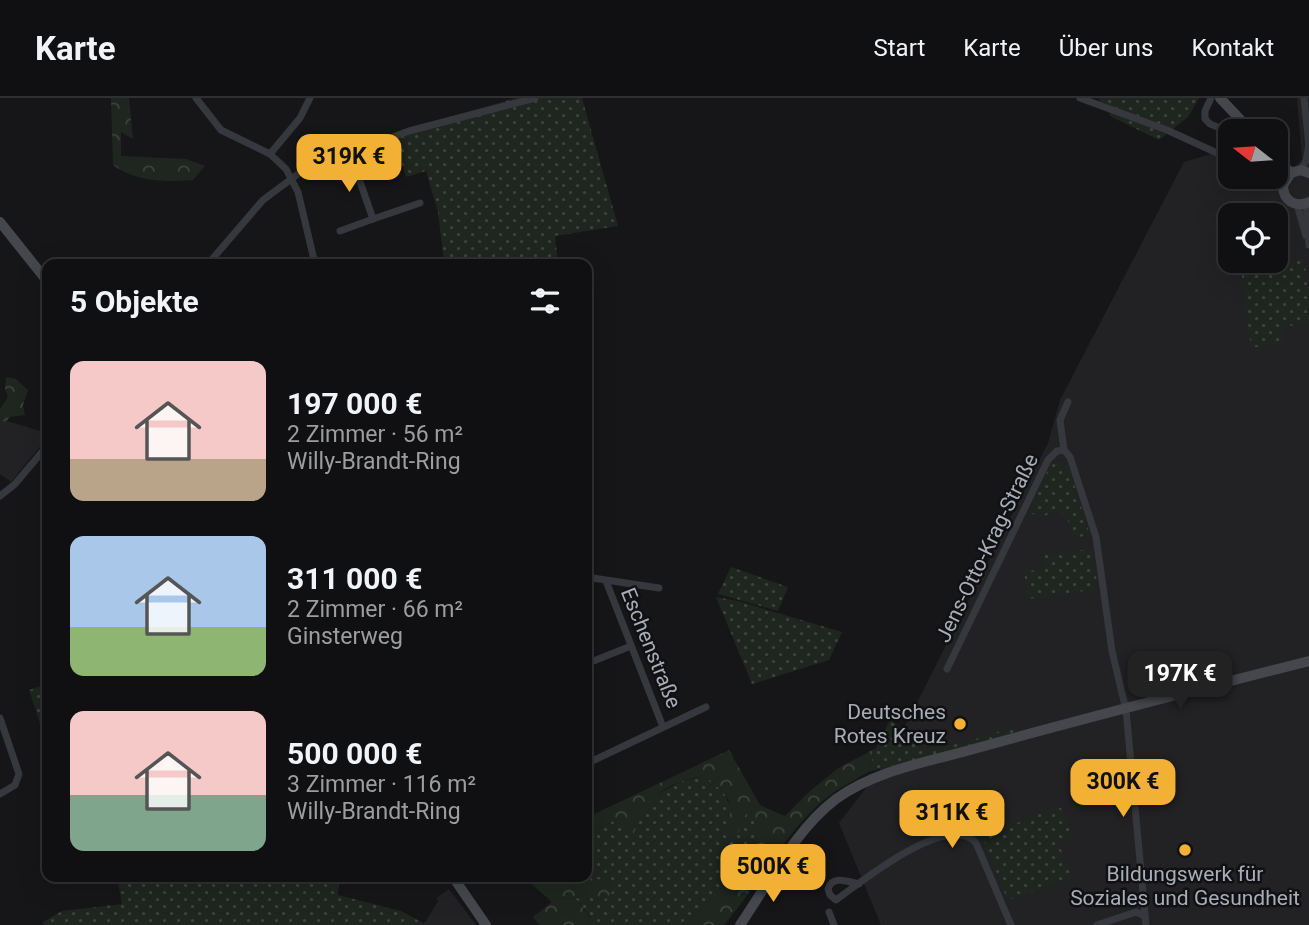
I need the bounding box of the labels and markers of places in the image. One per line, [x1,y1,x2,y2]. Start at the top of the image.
pin: 319K € [292,134,406,194]
pin: 197K € [1123,652,1237,711]
place label: Deutsches Rotes Kreuz [834,700,946,748]
marker: Deutsches Rotes Kreuz [952,716,968,732]
pin: 300K € [1066,760,1180,819]
pin: 311K € [895,790,1009,850]
marker: Bildungswerk für Soziales und Gesundheit [1177,842,1193,858]
pin: 500K € [716,844,830,904]
place label: Bildungswerk für Soziales und Gesundheit [1070,862,1300,910]

